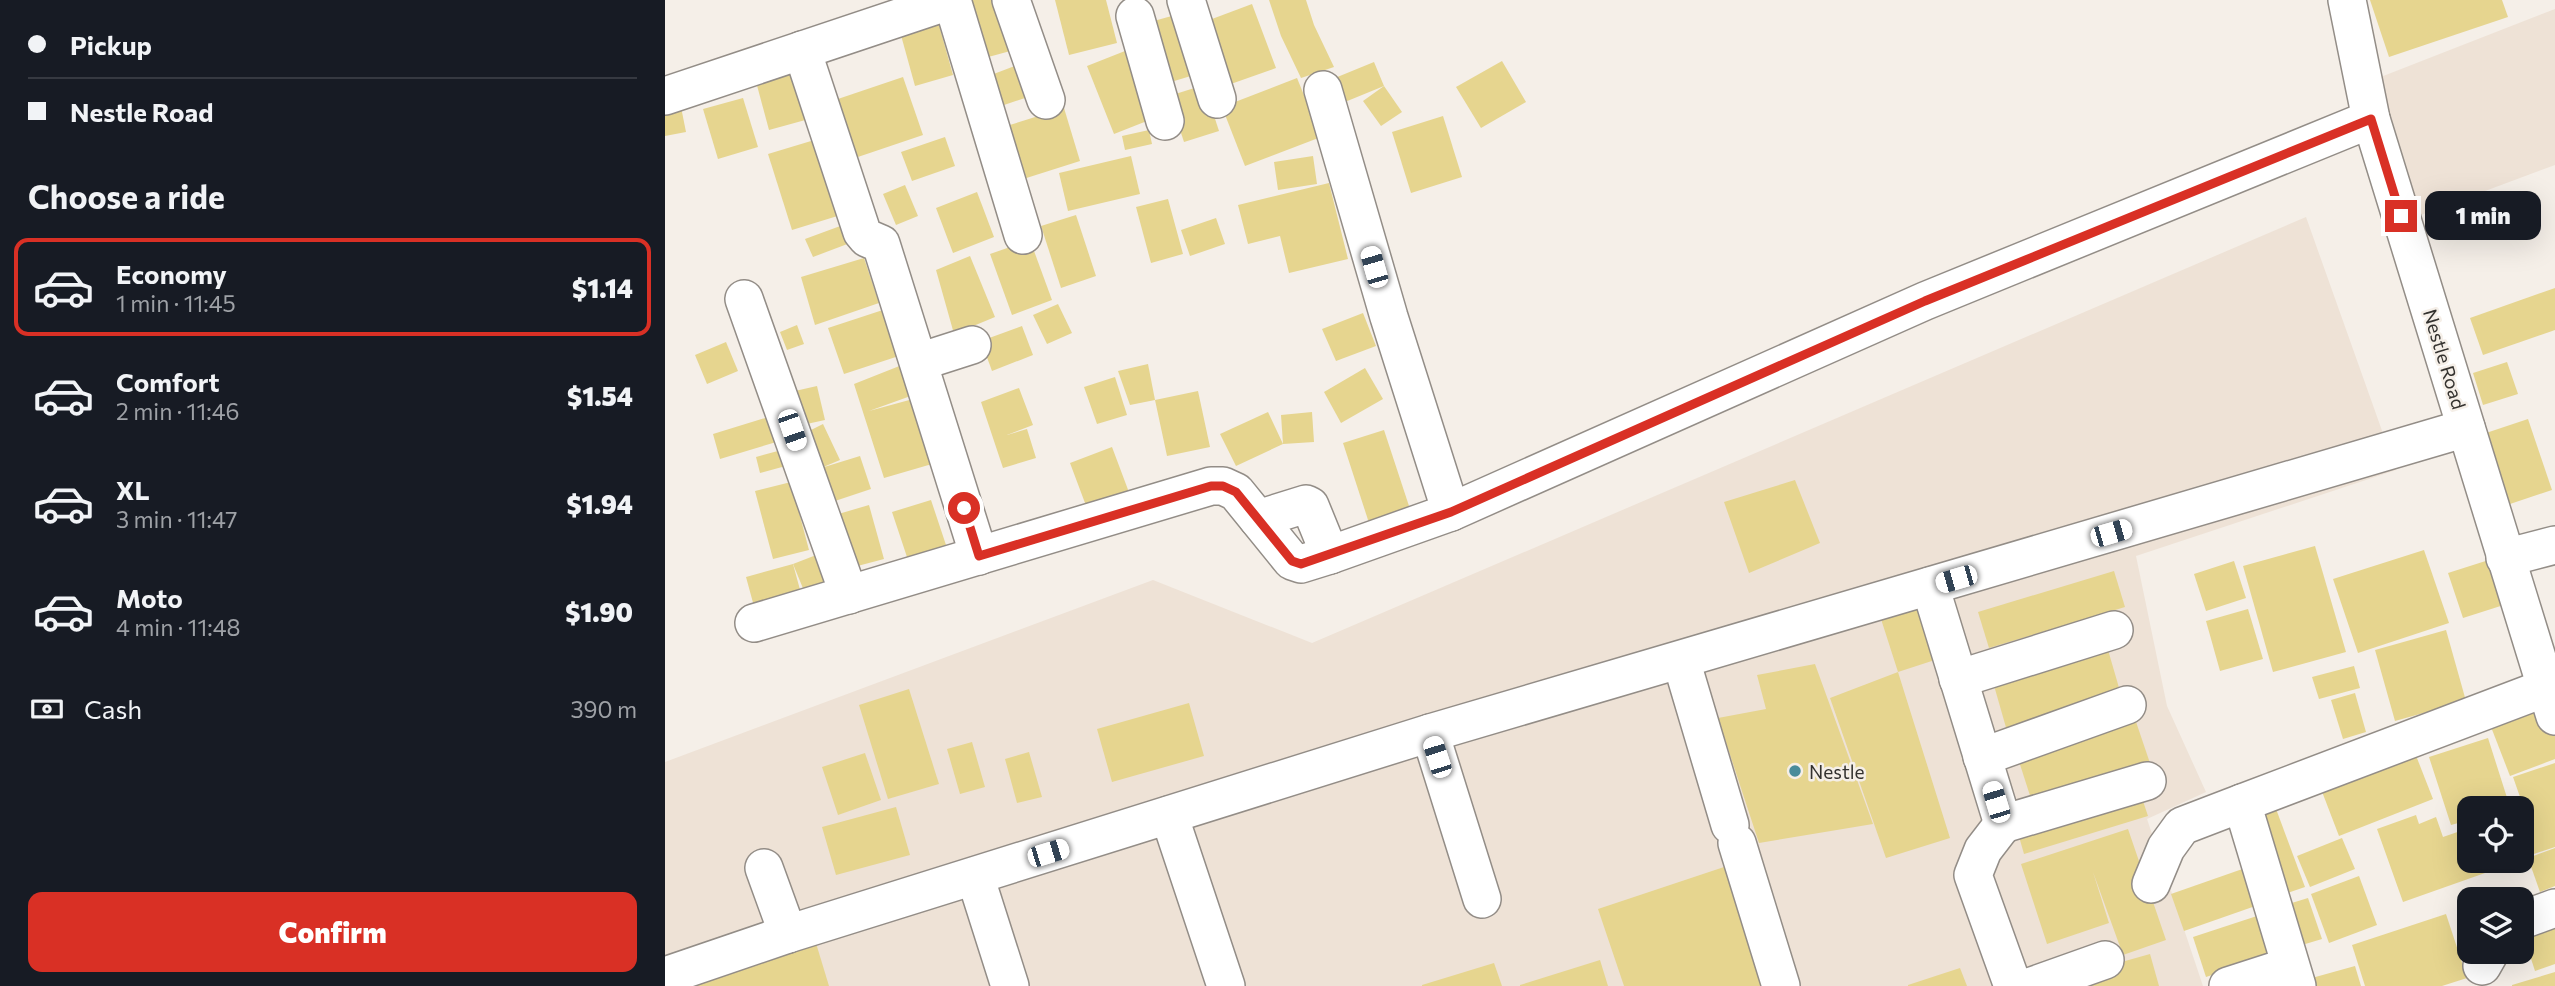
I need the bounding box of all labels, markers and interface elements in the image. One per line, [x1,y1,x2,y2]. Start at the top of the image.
text: Pickup [70,29,152,60]
text: Nestle Road [70,96,213,127]
text: Choose a ride [28,176,225,216]
callout: 1 min [2425,192,2541,241]
route end [2385,200,2417,232]
text: 1 min [2455,201,2511,229]
car [1359,244,1390,290]
icon: car [32,256,95,319]
text: Economy [116,258,227,289]
text: $1.14 [572,272,633,303]
text: 1 min · 11:45 [116,289,236,317]
street label: Nestle Road [2419,306,2471,412]
icon: car [32,364,95,427]
text: Comfort [116,366,219,397]
text: $1.54 [567,380,633,411]
text: 2 min · 11:46 [116,397,239,425]
car [776,407,809,453]
icon: car [32,472,95,535]
text: XL [116,474,150,505]
text: $1.94 [566,488,633,519]
route start [948,492,980,524]
text: 3 min · 11:47 [116,505,238,533]
car [2088,517,2135,549]
car [1933,563,1980,595]
icon: car [32,580,95,643]
text: Moto [116,582,183,613]
text: $1.90 [565,596,633,627]
text: 4 min · 11:48 [116,613,240,641]
icon: cash [28,690,66,728]
text: Cash [84,693,142,724]
text: 390 m [570,695,637,723]
car [1421,734,1454,780]
place label: Nestle [1809,760,1865,783]
marker: Nestle [1787,763,1803,779]
car [1980,779,2013,825]
map controls [2457,796,2534,964]
button: locate [2457,796,2534,873]
car [1025,837,1072,869]
button: layers [2457,887,2534,964]
button: Confirm [28,892,637,972]

